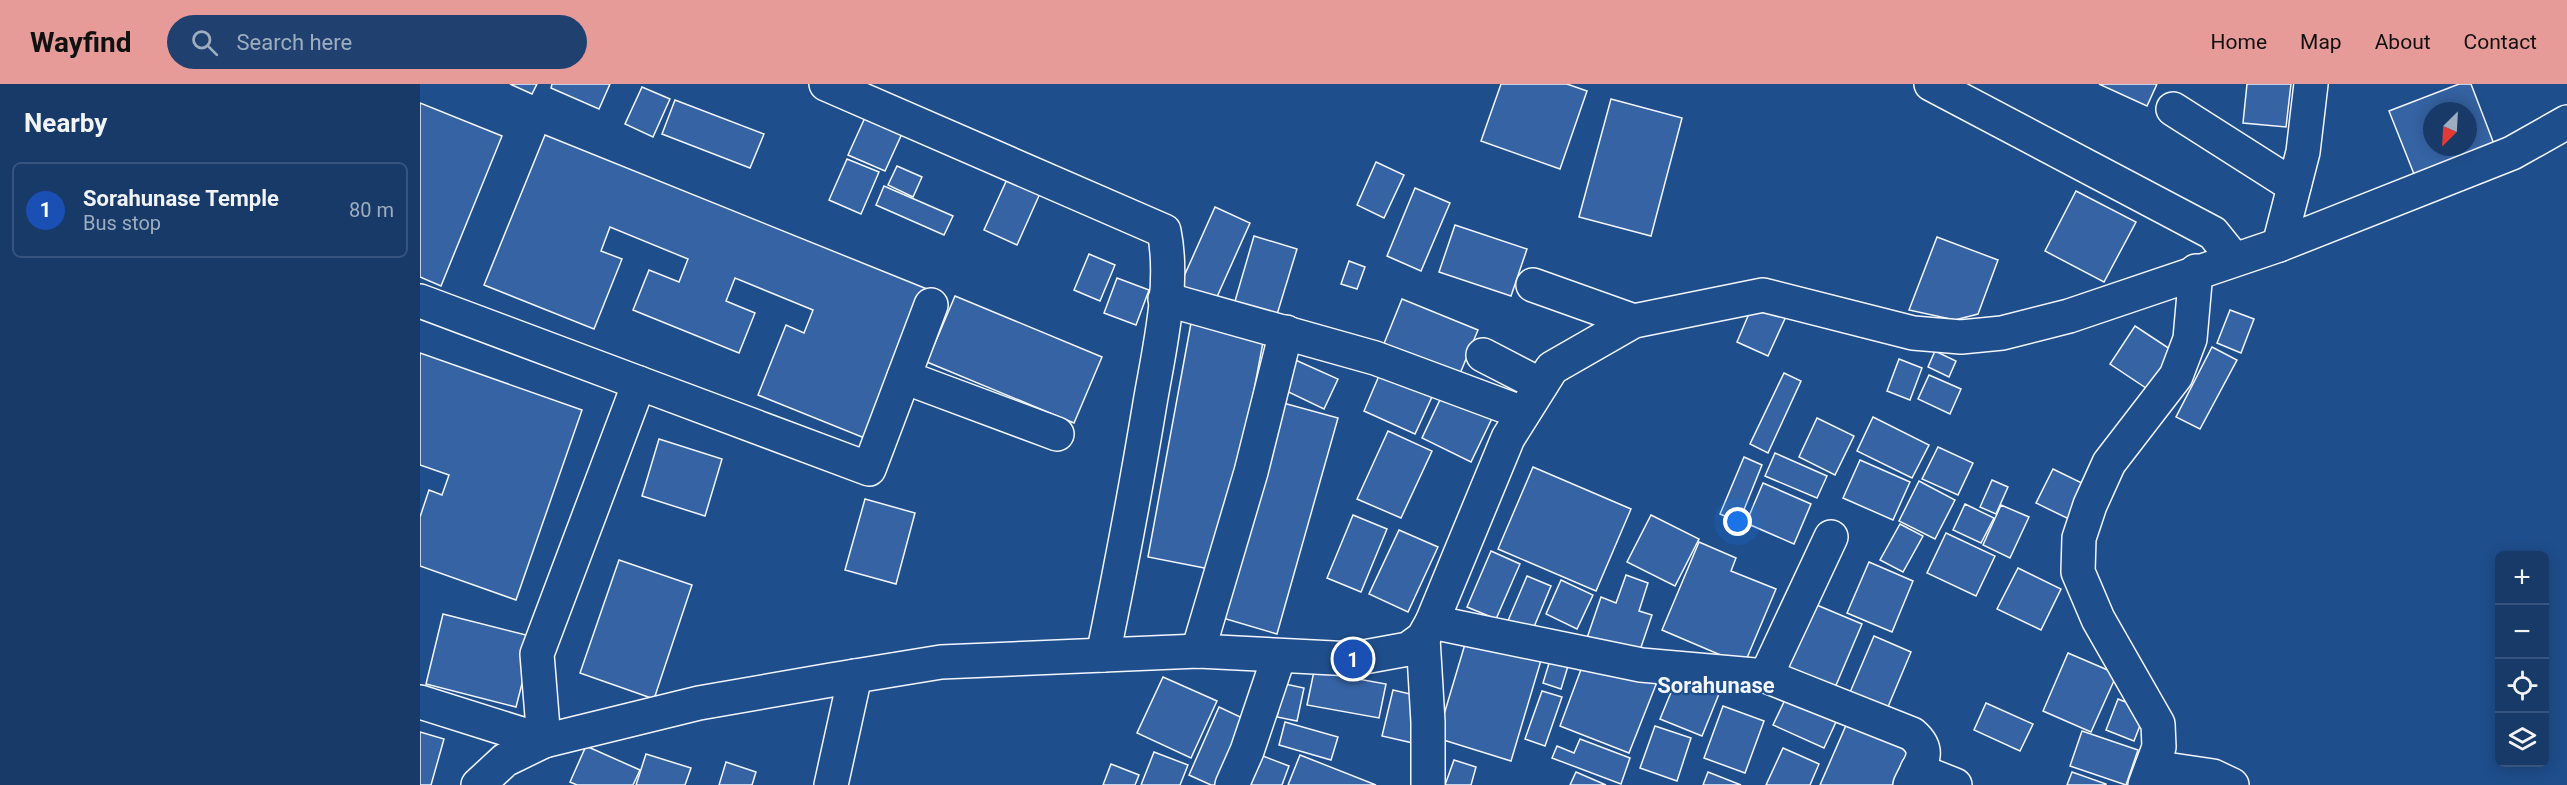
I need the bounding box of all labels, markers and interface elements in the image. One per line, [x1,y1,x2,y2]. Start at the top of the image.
search box [167,15,587,69]
text: Wayfind [30,26,131,59]
icon: search [188,26,221,59]
text: Search here [236,30,352,55]
text: Home [2211,30,2267,54]
text: Map [2300,30,2342,54]
text: About [2375,30,2431,54]
text: Contact [2464,30,2537,54]
north arrow [2423,102,2477,156]
text: Nearby [24,108,107,138]
text: Sorahunase Temple [83,186,279,211]
text: 1 [40,198,51,222]
text: 80 m [349,198,394,222]
text: Bus stop [83,211,161,235]
your location [1723,507,1752,536]
map controls [2495,551,2549,767]
button: + [2495,551,2549,605]
button: − [2495,605,2549,659]
pin: 1 [1334,636,1372,682]
button: locate [2495,659,2549,713]
district label: Sorahunase [1657,673,1775,698]
button: layers [2495,713,2549,767]

